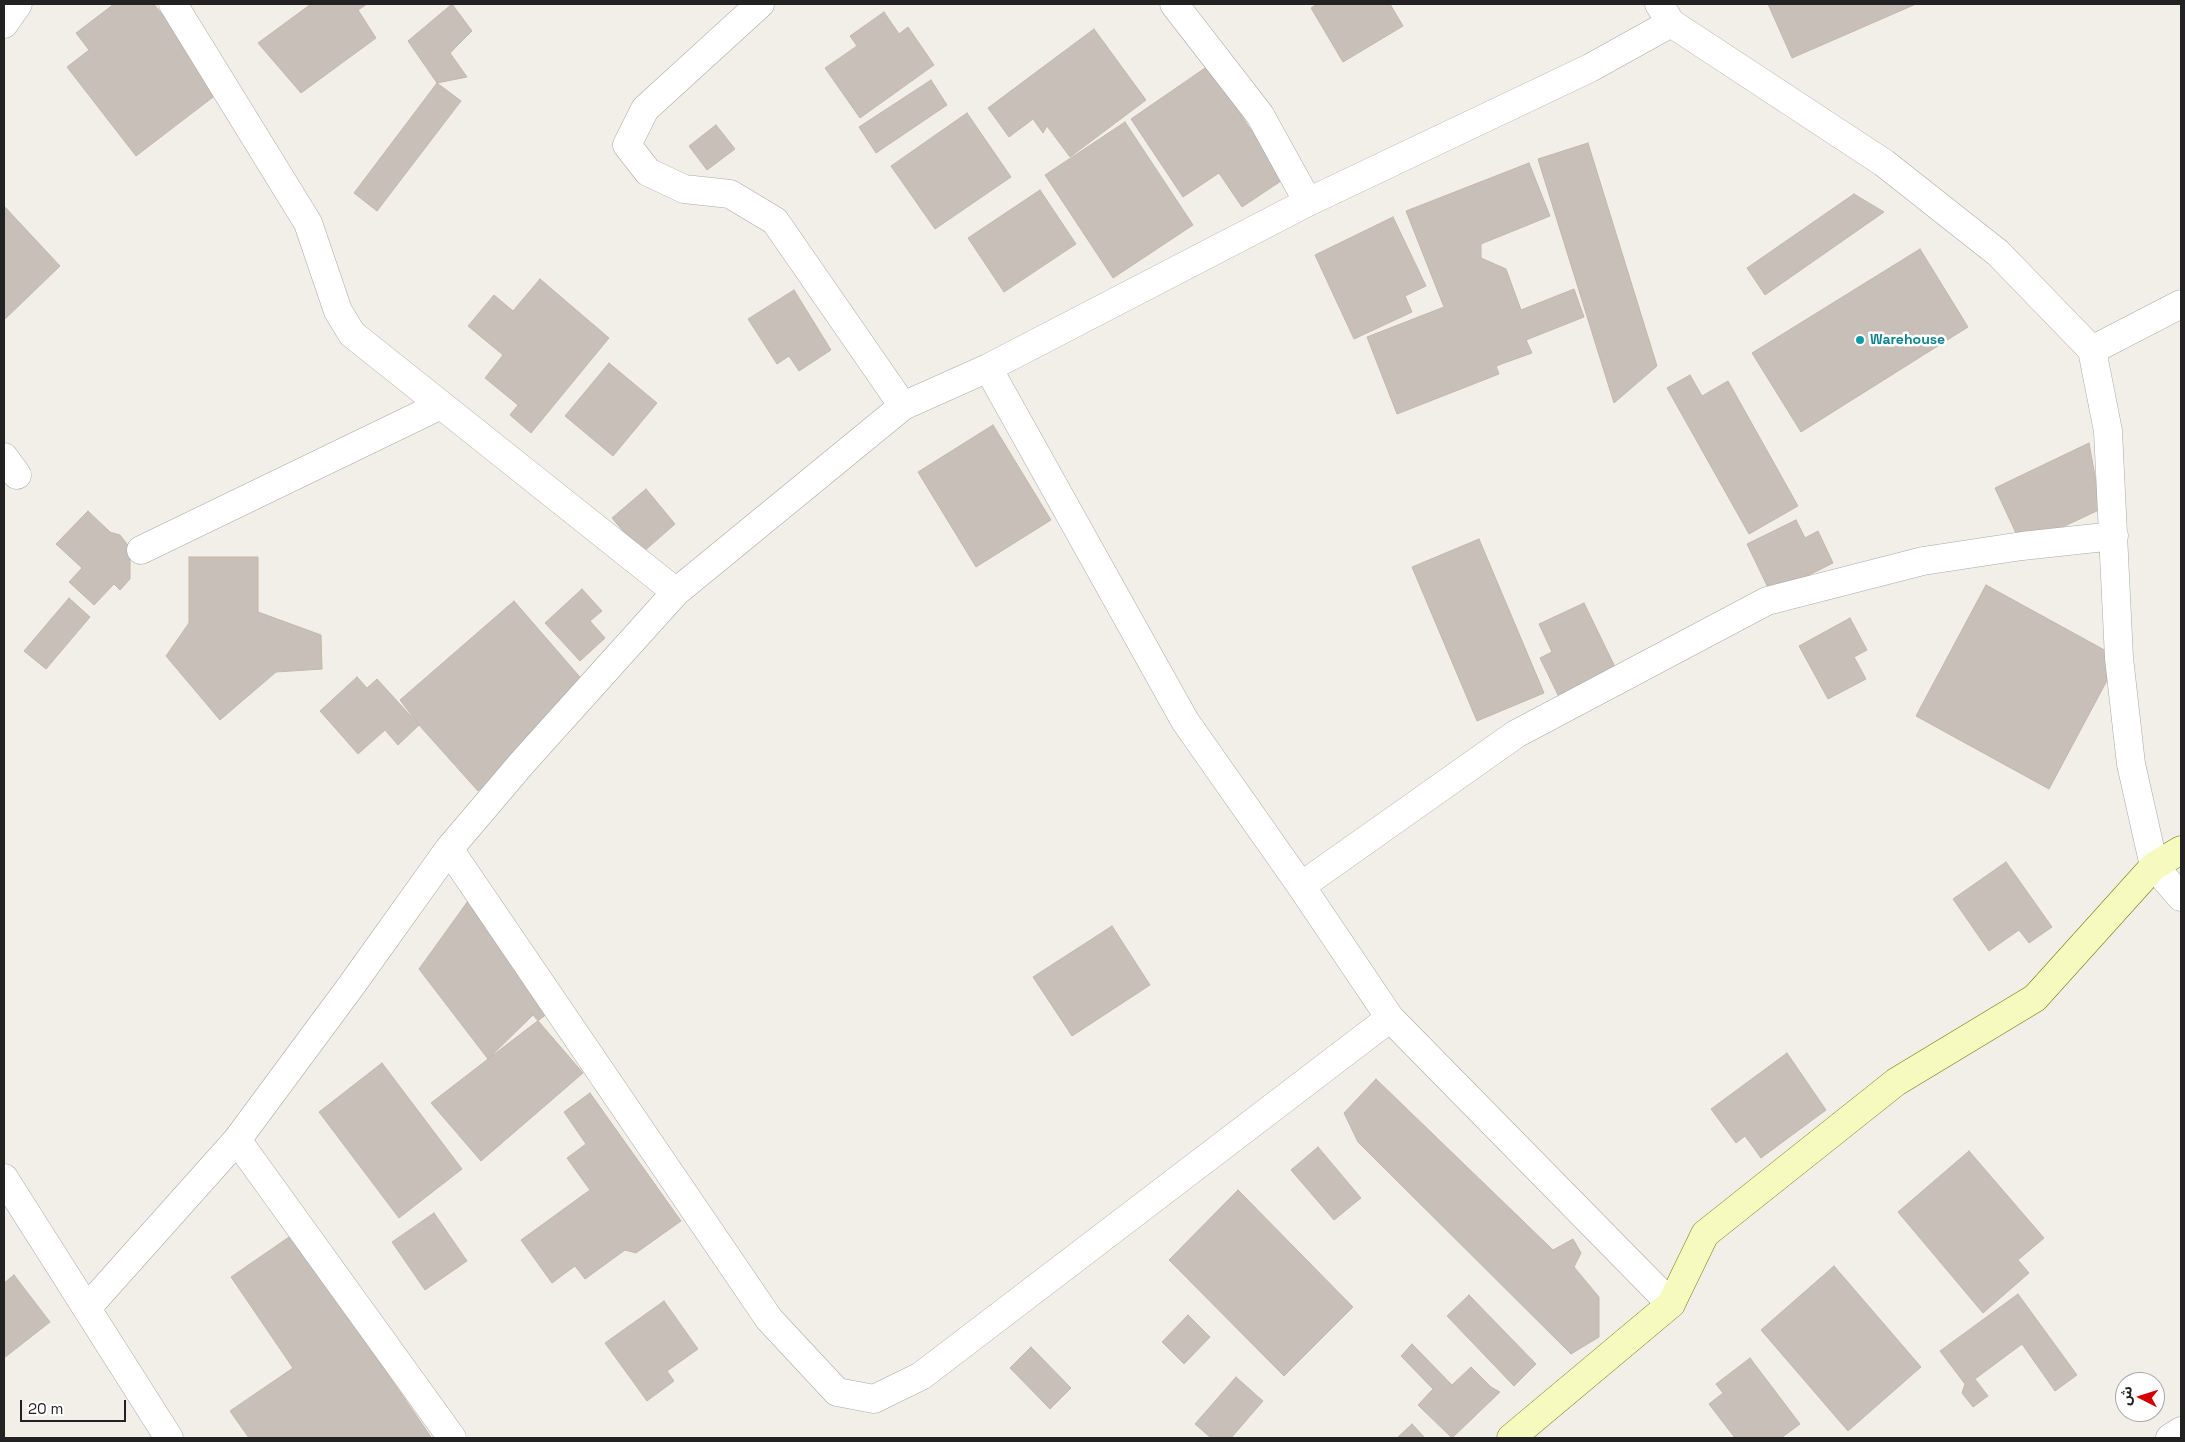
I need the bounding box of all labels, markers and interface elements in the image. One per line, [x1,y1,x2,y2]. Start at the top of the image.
place label: Warehouse [1870,332,1945,348]
marker: Warehouse [1854,334,1866,346]
north arrow [2115,1372,2165,1422]
text: ش [2116,1385,2136,1406]
scale bar [22,1390,129,1422]
text: 20 m [28,1399,63,1418]

